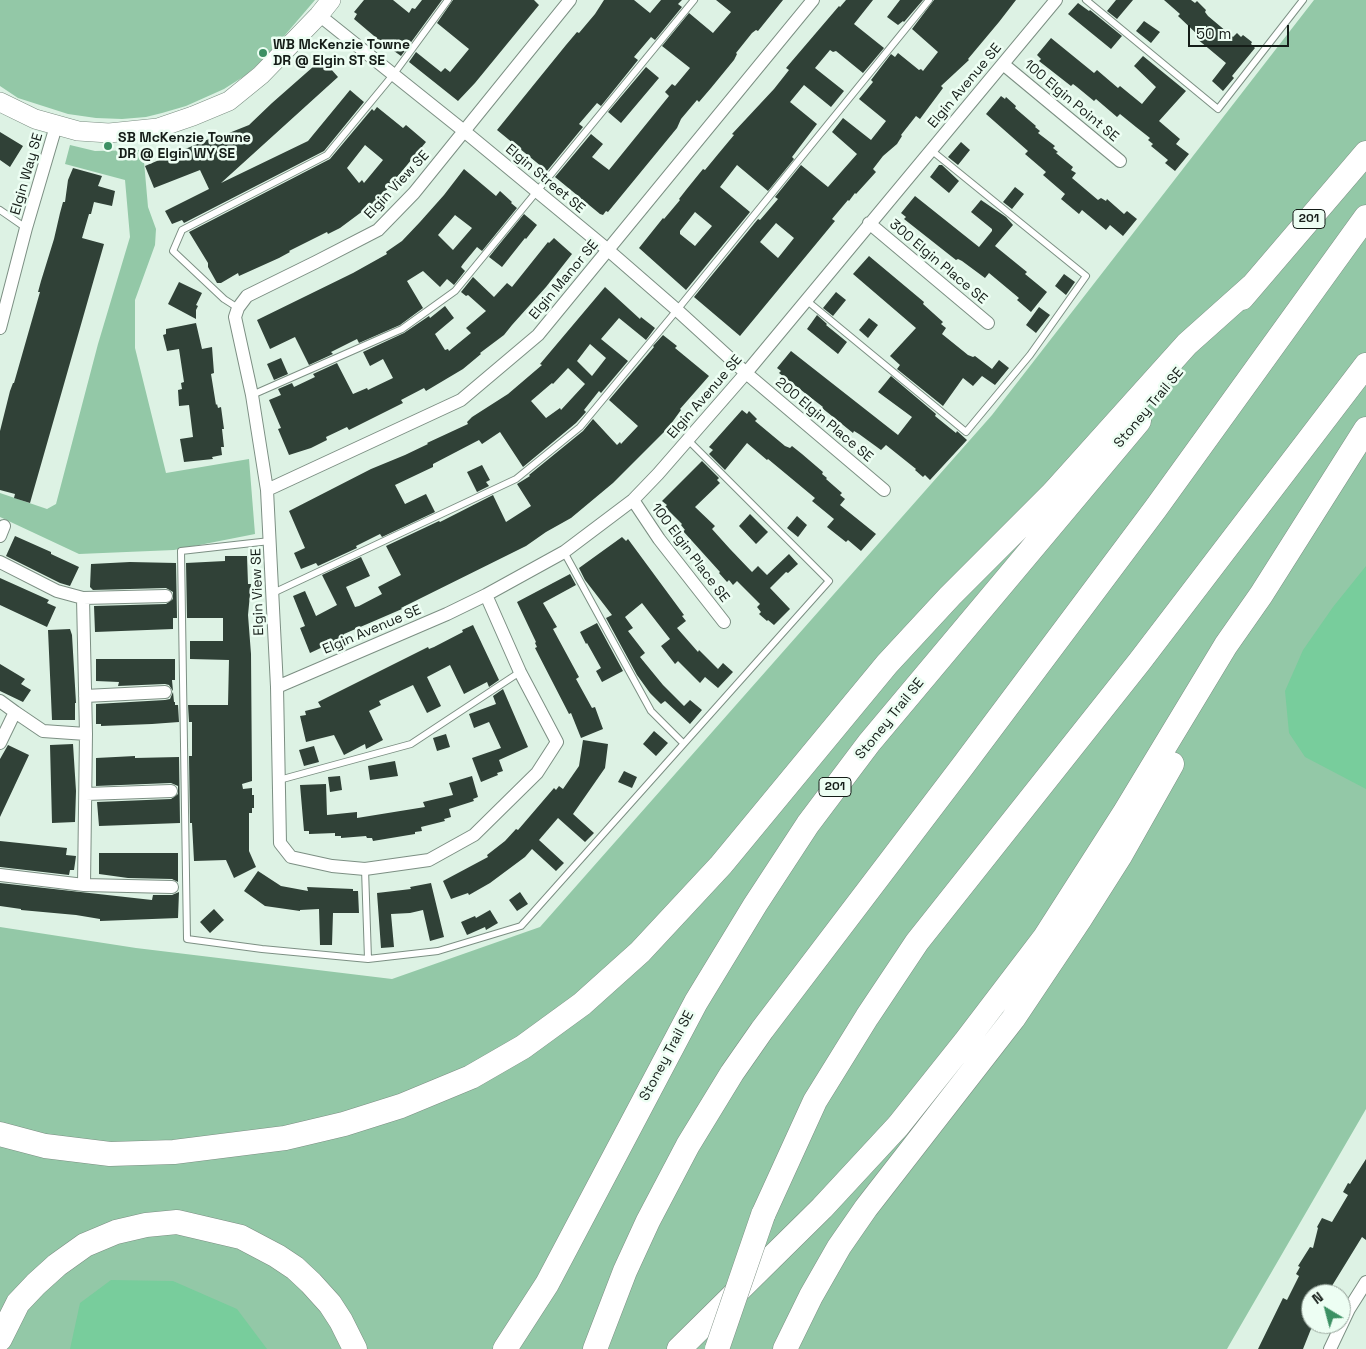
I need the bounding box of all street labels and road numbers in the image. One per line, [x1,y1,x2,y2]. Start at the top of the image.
street label: Elgin Avenue SE [925,40,1005,132]
street label: 100 Elgin Point SE [1020,56,1122,146]
street label: Elgin Way SE [7,131,47,217]
street label: Elgin Street SE [502,141,588,217]
street label: Elgin View SE [361,147,433,223]
road number: 201 [1293,210,1325,228]
street label: 300 Elgin Place SE [886,216,990,308]
street label: Elgin Manor SE [526,237,602,323]
street label: Elgin Avenue SE [664,352,746,442]
street label: Stoney Trail SE [1111,364,1187,452]
street label: 200 Elgin Place SE [772,374,876,466]
street label: 100 Elgin Place SE [647,500,733,606]
street label: Elgin View SE [248,548,268,636]
street label: Elgin Avenue SE [320,602,424,658]
street label: Stoney Trail SE [852,675,928,763]
road number: 201 [819,778,851,796]
street label: Stoney Trail SE [636,1008,698,1104]

